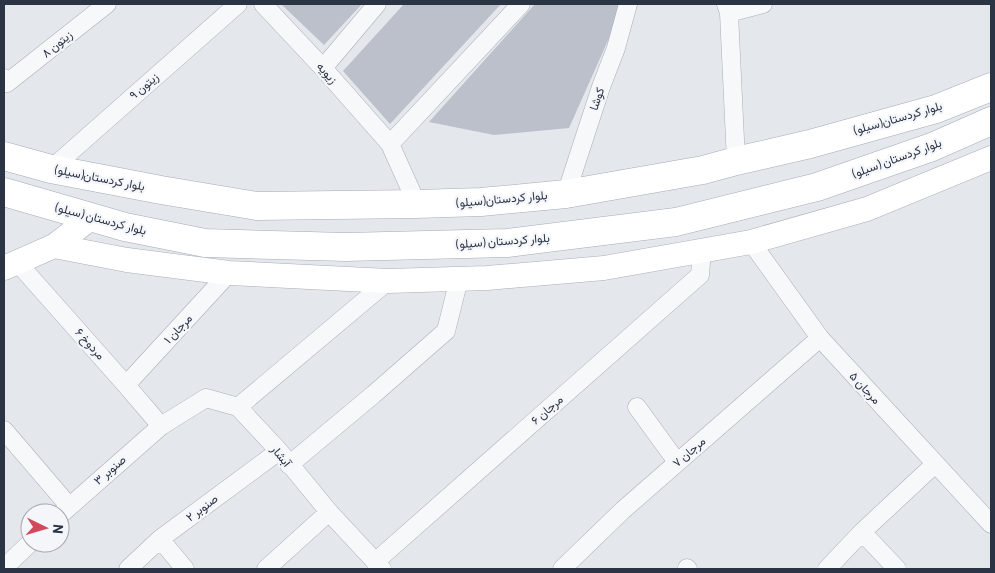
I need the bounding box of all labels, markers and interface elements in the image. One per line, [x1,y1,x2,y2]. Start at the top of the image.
street label: زیتون ۸ [38,27,76,61]
street label: زیویه [313,59,341,87]
street label: زیتون ۹ [126,69,162,103]
street label: کوشا [586,85,608,113]
street label: بلوار کردستان(سیلو) [851,98,944,139]
street label: بلوار کردستان (سیلو) [849,134,944,182]
street label: بلوار کردستان(سیلو) [53,161,146,195]
street label: بلوار کردستان(سیلو) [455,187,548,211]
street label: بلوار کردستان (سیلو) [53,199,148,239]
street label: بلوار کردستان (سیلو) [455,230,550,252]
street label: مرجان ۱ [160,311,196,347]
street label: مردوخ ۶ [71,325,108,364]
street label: مرجان ۵ [846,368,884,408]
street label: مرجان ۶ [528,392,566,428]
street label: مرجان ۷ [669,433,709,471]
street label: آبشار [267,441,295,471]
street label: صنوبر ۳ [90,452,130,488]
street label: صنوبر ۲ [183,491,221,525]
north arrow [20,503,70,553]
text: N [50,524,67,535]

